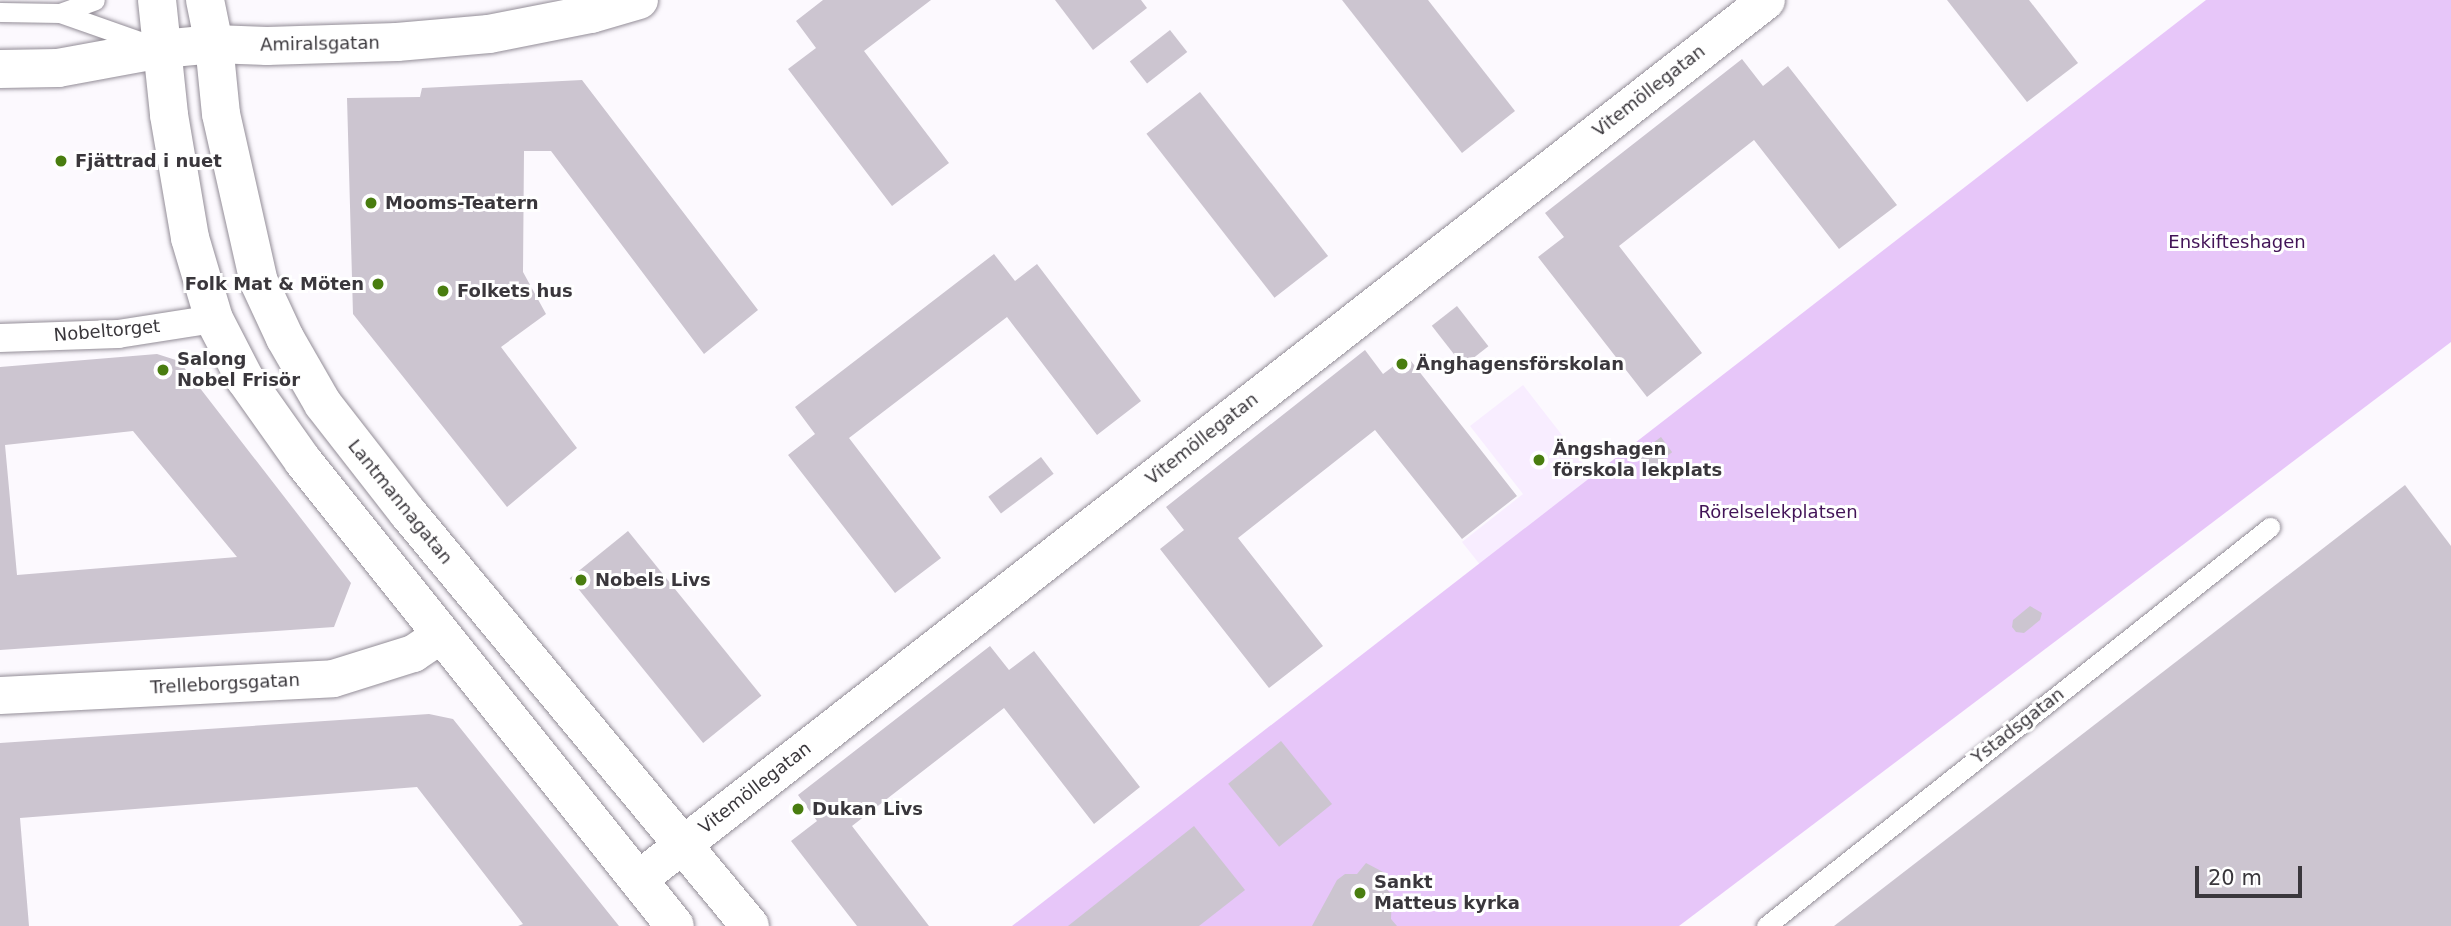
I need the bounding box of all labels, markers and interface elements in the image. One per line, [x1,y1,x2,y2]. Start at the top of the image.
street label: Amiralsgatan [260,32,380,56]
street label: Vitemöllegatan [1589,40,1709,142]
place label: Fjättrad i nuet [75,150,222,172]
marker: Fjättrad i nuet [53,153,69,169]
place label: Mooms-Teatern [385,192,539,214]
marker: Mooms-Teatern [363,195,379,211]
park label: Enskifteshagen [2168,231,2306,253]
place label: Folk Mat & Möten [185,273,364,295]
marker: Folk Mat & Möten [370,276,386,292]
place label: Folkets hus [457,280,573,302]
marker: Folkets hus [435,283,451,299]
street label: Nobeltorget [53,316,161,346]
place label: Salong Nobel Frisör [177,349,300,392]
place label: Änghagensförskolan [1416,353,1624,375]
marker: Änghagensförskolan [1394,356,1410,372]
marker: Salong Nobel Frisör [155,362,171,378]
street label: Vitemöllegatan [1142,388,1262,490]
street label: Lantmannagatan [343,435,457,569]
place label: Ängshagen förskola lekplats [1553,439,1722,482]
marker: Ängshagen förskola lekplats [1531,452,1547,468]
park label: Rörelselekplatsen [1698,501,1858,523]
place label: Nobels Livs [595,569,711,591]
marker: Nobels Livs [573,572,589,588]
street label: Trelleborgsgatan [150,669,300,699]
street label: Ystadsgatan [1968,683,2068,769]
street label: Vitemöllegatan [695,737,815,839]
place label: Dukan Livs [812,798,923,820]
marker: Dukan Livs [790,801,806,817]
scale bar [2199,852,2306,896]
text: 20 m [2208,866,2262,890]
place label: Sankt Matteus kyrka [1374,872,1520,914]
marker: Sankt Matteus kyrka [1352,885,1368,901]

